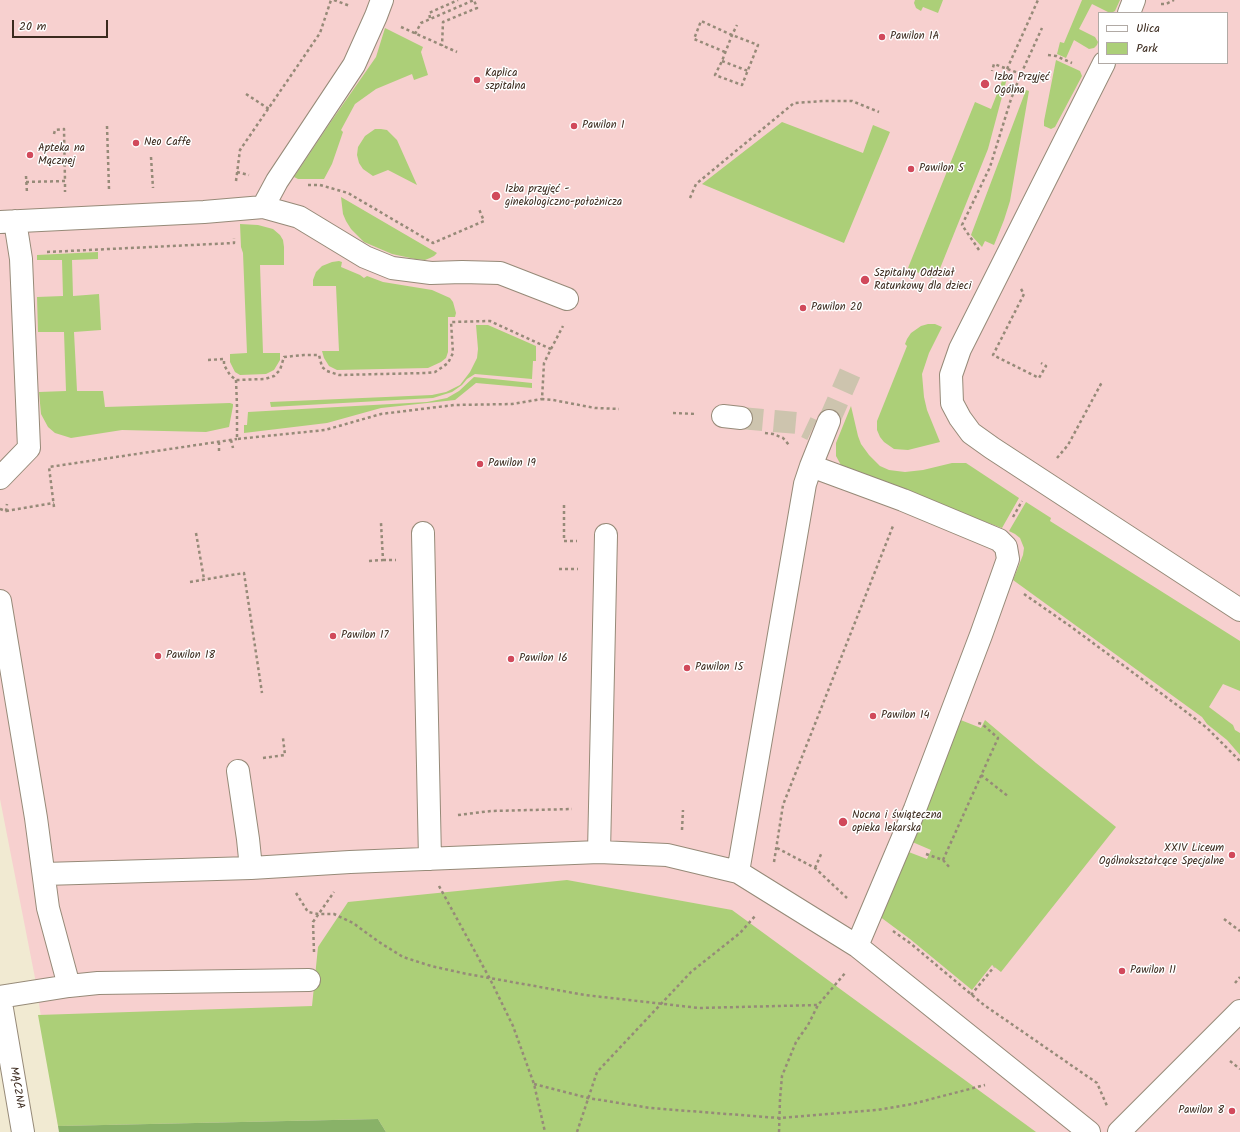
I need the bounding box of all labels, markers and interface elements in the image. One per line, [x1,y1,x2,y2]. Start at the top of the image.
scale bar [14,12,110,38]
legend [1098,12,1228,64]
text: 20 m [19,17,46,36]
text: Ulica [1136,19,1160,38]
place label: Pawilon 1A [890,30,939,44]
marker: Pawilon 1A [877,32,887,42]
text: Park [1136,39,1158,58]
place label: Kaplica szpitalna [485,67,526,93]
place label: Izba Przyjęć Ogólna [994,71,1050,97]
marker: Kaplica szpitalna [472,75,482,85]
marker: Izba Przyjęć Ogólna [979,78,991,90]
place label: Pawilon 1 [582,119,625,133]
marker: Pawilon 1 [569,121,579,131]
place label: Neo Caffe [144,136,191,150]
marker: Neo Caffe [131,138,141,148]
place label: Apteka na Mącznej [38,142,85,168]
marker: Apteka na Mącznej [25,150,35,160]
place label: Pawilon 5 [919,162,964,176]
marker: Pawilon 5 [906,164,916,174]
place label: Izba przyjęć - ginekologiczno-położnicza [505,183,622,209]
marker: Izba przyjęć - ginekologiczno-położnicza [490,190,502,202]
place label: Szpitalny Oddział Ratunkowy dla dzieci [874,267,971,293]
marker: Szpitalny Oddział Ratunkowy dla dzieci [859,274,871,286]
place label: Pawilon 20 [811,301,862,315]
marker: Pawilon 20 [798,303,808,313]
place label: Pawilon 19 [488,457,536,471]
marker: Pawilon 19 [475,459,485,469]
place label: Pawilon 17 [341,629,389,643]
marker: Pawilon 17 [328,631,338,641]
place label: Pawilon 18 [166,649,215,663]
marker: Pawilon 18 [153,651,163,661]
place label: Pawilon 16 [519,652,568,666]
marker: Pawilon 16 [506,654,516,664]
place label: Pawilon 15 [695,661,743,675]
marker: Pawilon 15 [682,663,692,673]
place label: Pawilon 14 [881,709,930,723]
marker: Pawilon 14 [868,711,878,721]
place label: Nocna i świąteczna opieka lekarska [852,809,942,835]
marker: Nocna i świąteczna opieka lekarska [837,816,849,828]
place label: XXIV Liceum Ogólnokształcące Specjalne [1099,842,1224,868]
marker: XXIV Liceum Ogólnokształcące Specjalne [1227,850,1237,860]
place label: Pawilon 11 [1130,964,1176,978]
marker: Pawilon 11 [1117,966,1127,976]
street label: MĄCZNA [6,1066,26,1110]
place label: Pawilon 8 [1178,1104,1224,1118]
marker: Pawilon 8 [1227,1106,1237,1116]

